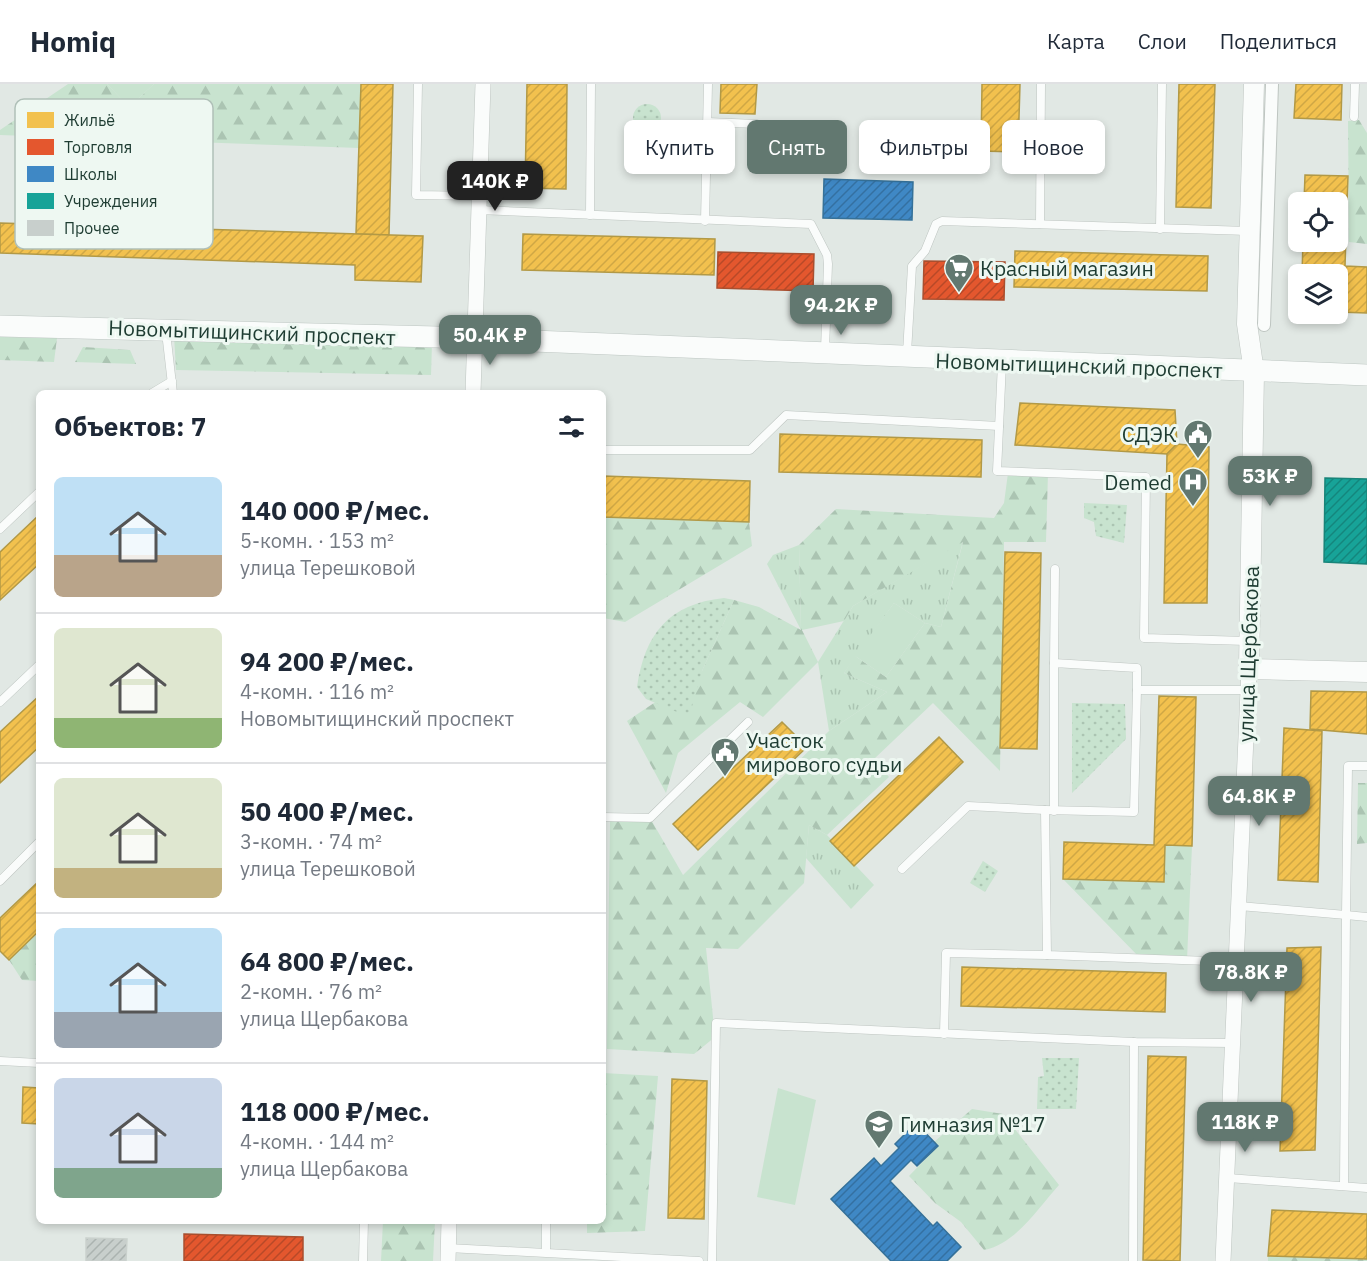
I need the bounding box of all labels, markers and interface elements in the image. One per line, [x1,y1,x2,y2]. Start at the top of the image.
text: Homiq [30,23,116,60]
text: Карта [1047,27,1105,55]
text: Слои [1138,27,1187,55]
text: Поделиться [1220,27,1337,55]
legend [15,99,213,249]
text: Жильё [64,110,115,130]
chip: Купить [624,120,735,174]
chip: Снять [747,120,847,174]
chip: Фильтры [859,120,990,174]
chip: Новое [1002,120,1105,174]
text: Торговля [64,137,132,157]
pin: 140K ₽ [446,161,544,212]
text: Школы [64,164,117,184]
text: 140K ₽ [461,167,529,194]
text: Учреждения [64,191,158,211]
map controls [1288,192,1348,324]
button: locate [1288,192,1348,252]
text: Прочее [64,218,120,238]
supermarket icon: Красный магазин [943,252,975,294]
place label: Красный магазин [980,254,1154,282]
button: layers [1288,264,1348,324]
pin: 94.2K ₽ [786,285,896,336]
text: 94.2K ₽ [804,291,878,318]
street label: Новомытищинский проспект [108,313,396,351]
pin: 50.4K ₽ [435,315,545,366]
text: 50.4K ₽ [453,321,527,348]
street label: Новомытищинский проспект [935,346,1223,384]
text: Объектов: 7 [54,409,206,443]
icon: filters [555,410,588,443]
public building icon: СДЭК [1182,418,1214,460]
place label: СДЭК [1122,420,1177,448]
pin: 53K ₽ [1228,456,1312,507]
text: 53K ₽ [1242,462,1298,489]
hospital icon: Demed [1177,466,1209,508]
place label: Demed [1104,468,1172,496]
text: 140 000 ₽/мес. [240,493,430,527]
icon: home [102,501,174,573]
text: 5-комн. · 153 m² [240,527,394,554]
text: улица Терешковой [240,554,416,581]
street label: улица Щербакова [1231,565,1265,743]
text: 94 200 ₽/мес. [240,644,414,678]
icon: home [102,652,174,724]
text: 4-комн. · 116 m² [240,678,394,705]
text: Новомытищинский проспект [240,705,514,732]
place label: Участок мирового судьи [746,726,902,778]
public building icon: Участок мирового судьи [709,736,741,778]
pin: 64.8K ₽ [1204,776,1314,827]
text: 64.8K ₽ [1222,782,1296,809]
text: 50 400 ₽/мес. [240,794,414,828]
icon: home [102,802,174,874]
text: 3-комн. · 74 m² [240,828,382,855]
text: улица Терешковой [240,855,416,882]
text: 64 800 ₽/мес. [240,944,414,978]
icon: home [102,952,174,1024]
pin: 78.8K ₽ [1196,952,1306,1003]
text: 78.8K ₽ [1214,958,1288,985]
text: 2-комн. · 76 m² [240,978,382,1005]
text: улица Щербакова [240,1005,408,1032]
text: 118 000 ₽/мес. [240,1094,430,1128]
icon: home [102,1102,174,1174]
pin: 118K ₽ [1196,1102,1294,1153]
school or university icon: Гимназия №17 [863,1108,895,1150]
text: 118K ₽ [1211,1108,1279,1135]
place label: Гимназия №17 [900,1110,1046,1138]
text: 4-комн. · 144 m² [240,1128,394,1155]
text: улица Щербакова [240,1155,408,1182]

